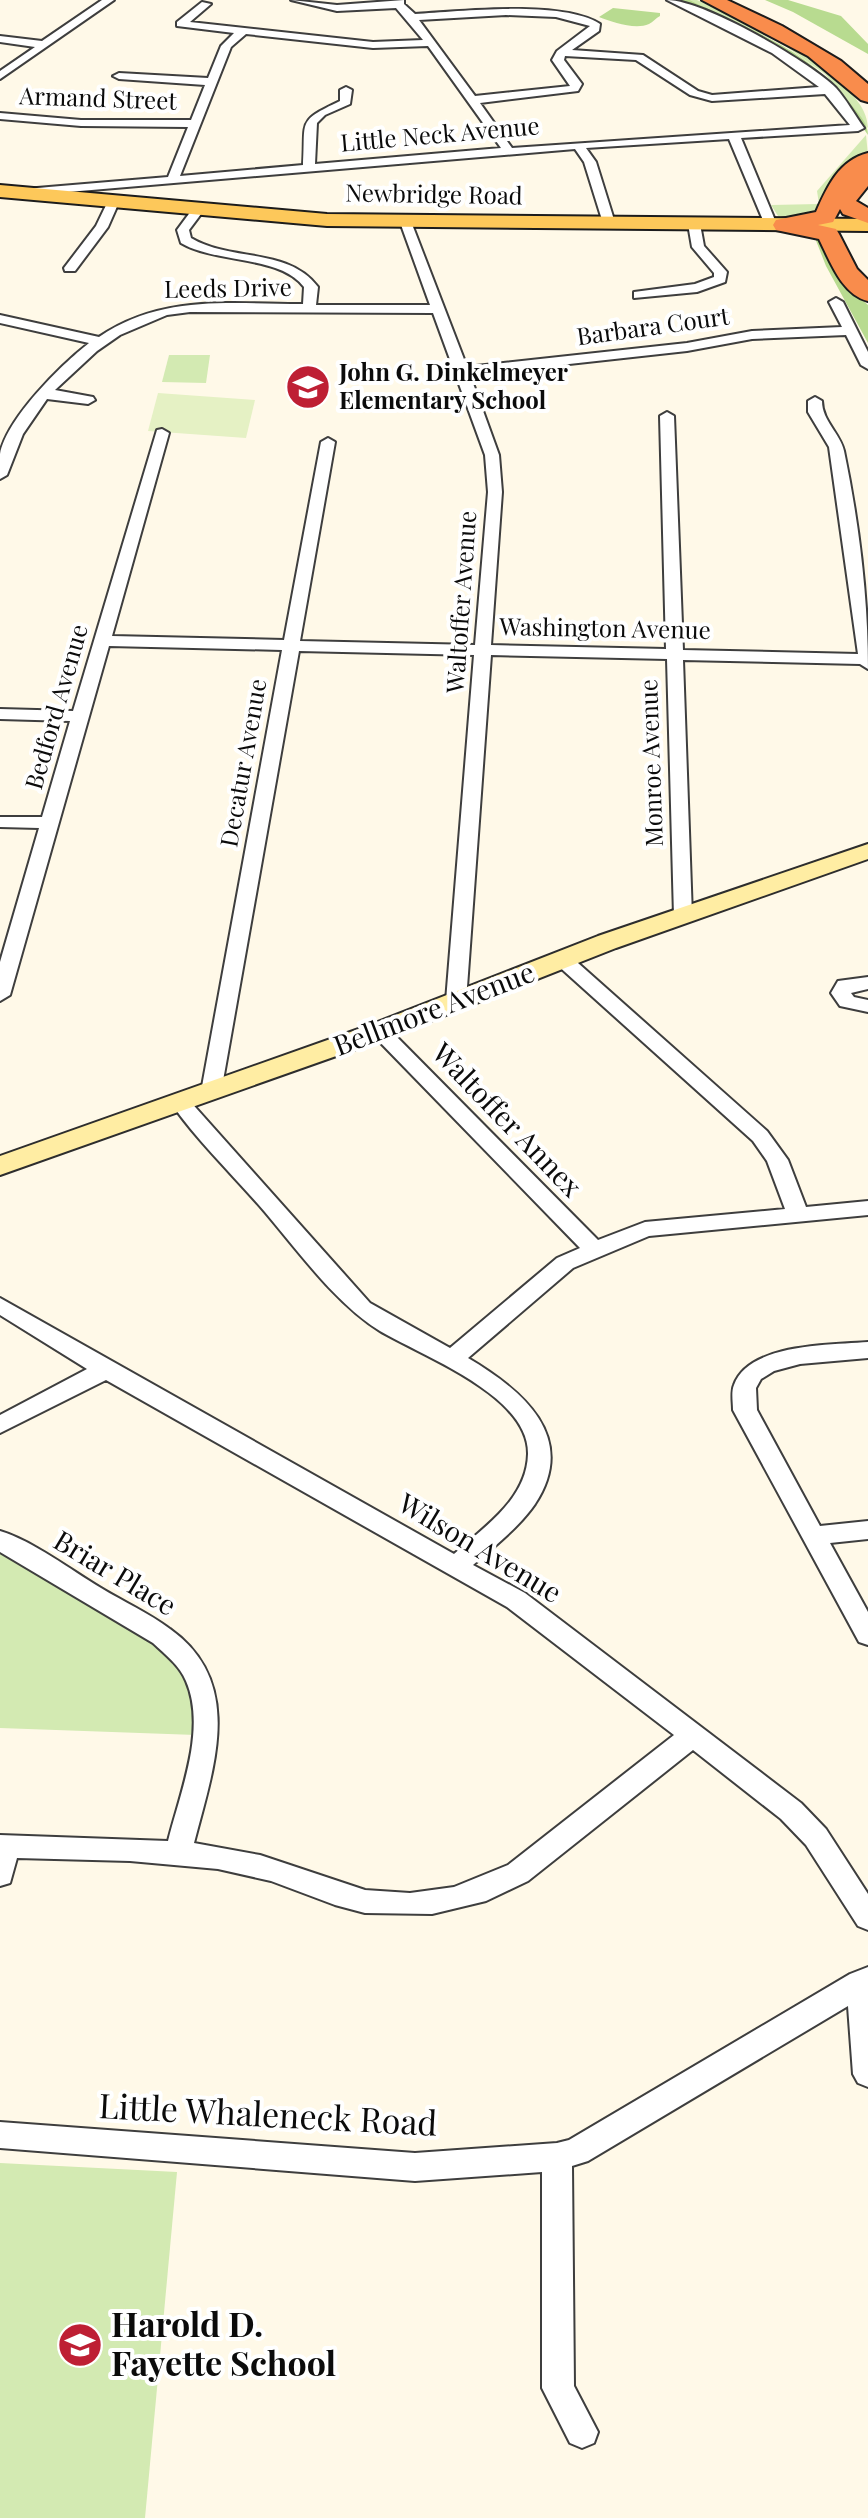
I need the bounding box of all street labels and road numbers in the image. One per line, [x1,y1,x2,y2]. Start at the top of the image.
street label: Armand Street [18,78,178,116]
street label: Little Neck Avenue [339,108,541,158]
street label: Newbridge Road [345,175,523,211]
street label: Leeds Drive [164,270,292,304]
street label: Barbara Court [574,298,732,352]
street label: Waltoffer Avenue [438,509,482,695]
street label: Washington Avenue [498,609,711,645]
street label: Bedford Avenue [16,620,94,793]
street label: Decatur Avenue [212,676,273,849]
street label: Monroe Avenue [631,679,669,847]
street label: Bellmore Avenue [328,952,539,1063]
street label: Waltoffer Annex [424,1033,591,1204]
street label: Wilson Avenue [392,1483,569,1610]
street label: Briar Place [48,1521,184,1623]
street label: Little Whaleneck Road [98,2081,439,2145]

